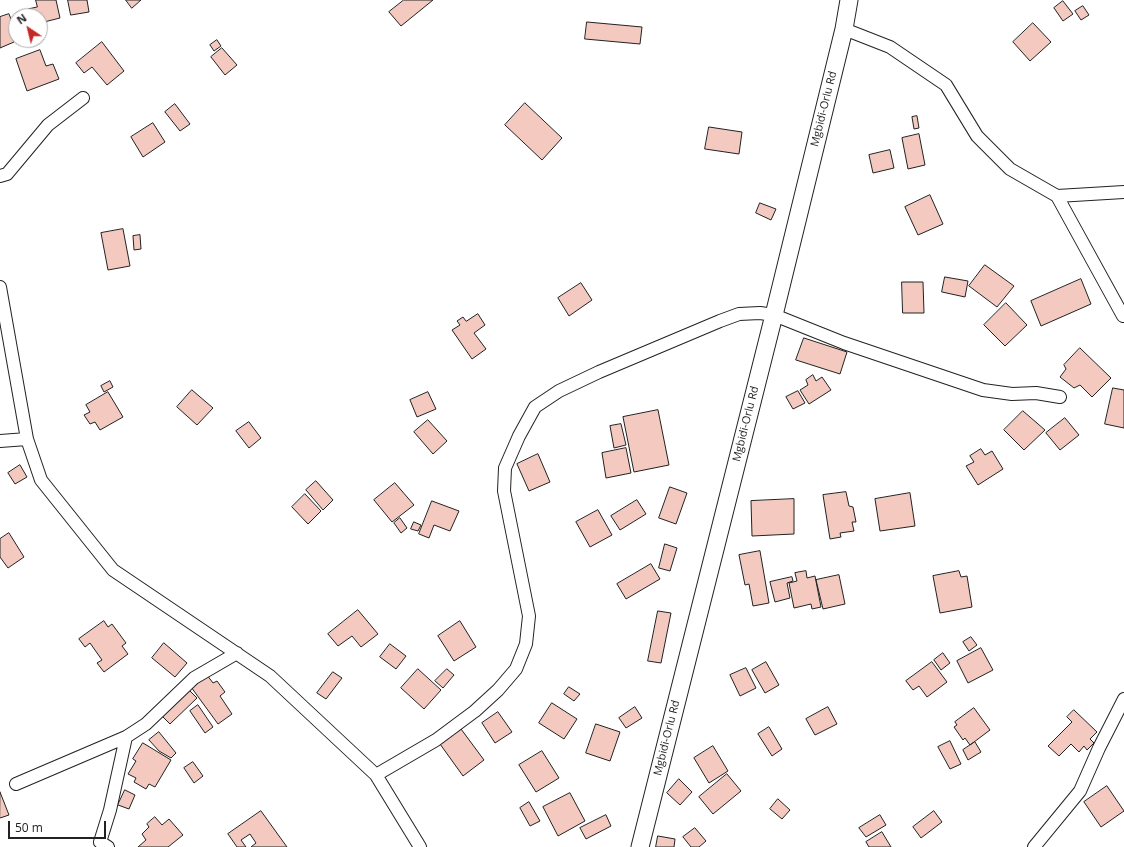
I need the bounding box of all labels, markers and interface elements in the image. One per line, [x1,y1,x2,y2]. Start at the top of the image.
north arrow [8,8,48,48]
text: N [13,10,29,27]
street label: Mgbidi-Orlu Rd [808,70,840,148]
street label: Mgbidi-Orlu Rd [730,385,762,463]
street label: Mgbidi-Orlu Rd [651,699,683,777]
scale bar [10,813,108,839]
text: 50 m [15,819,43,836]

